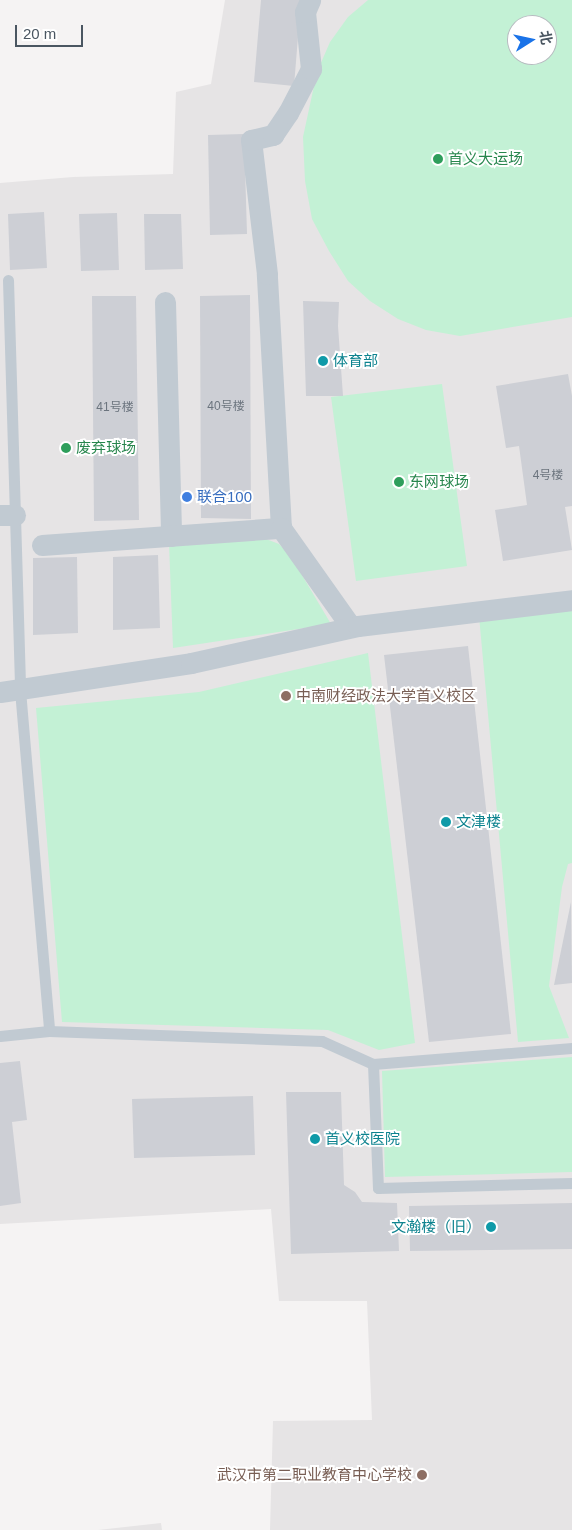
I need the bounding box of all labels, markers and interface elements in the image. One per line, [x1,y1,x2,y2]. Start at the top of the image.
scale bar [18,15,85,47]
north arrow [507,15,557,65]
text: 20 m [23,25,56,42]
text: 北 [537,29,555,46]
place label: 首义大运场 [448,150,523,168]
marker: 首义大运场 [432,153,444,165]
place label: 体育部 [333,352,378,370]
marker: 体育部 [317,355,329,367]
house number: 40号楼 [207,400,245,414]
house number: 41号楼 [96,401,134,415]
place label: 废弃球场 [76,439,136,457]
marker: 废弃球场 [60,442,72,454]
house number: 4号楼 [533,469,563,483]
place label: 东网球场 [409,473,469,491]
marker: 东网球场 [393,476,405,488]
place label: 联合100 [197,488,252,506]
marker: 联合100 [181,491,193,503]
place label: 中南财经政法大学首义校区 [296,687,476,705]
marker: 中南财经政法大学首义校区 [280,690,292,702]
place label: 文津楼 [456,813,501,831]
marker: 文津楼 [440,816,452,828]
place label: 首义校医院 [325,1130,400,1148]
marker: 首义校医院 [309,1133,321,1145]
place label: 文瀚楼（旧） [391,1218,481,1236]
marker: 文瀚楼（旧） [485,1221,497,1233]
place label: 武汉市第二职业教育中心学校 [217,1466,412,1484]
marker: 武汉市第二职业教育中心学校 [416,1469,428,1481]

